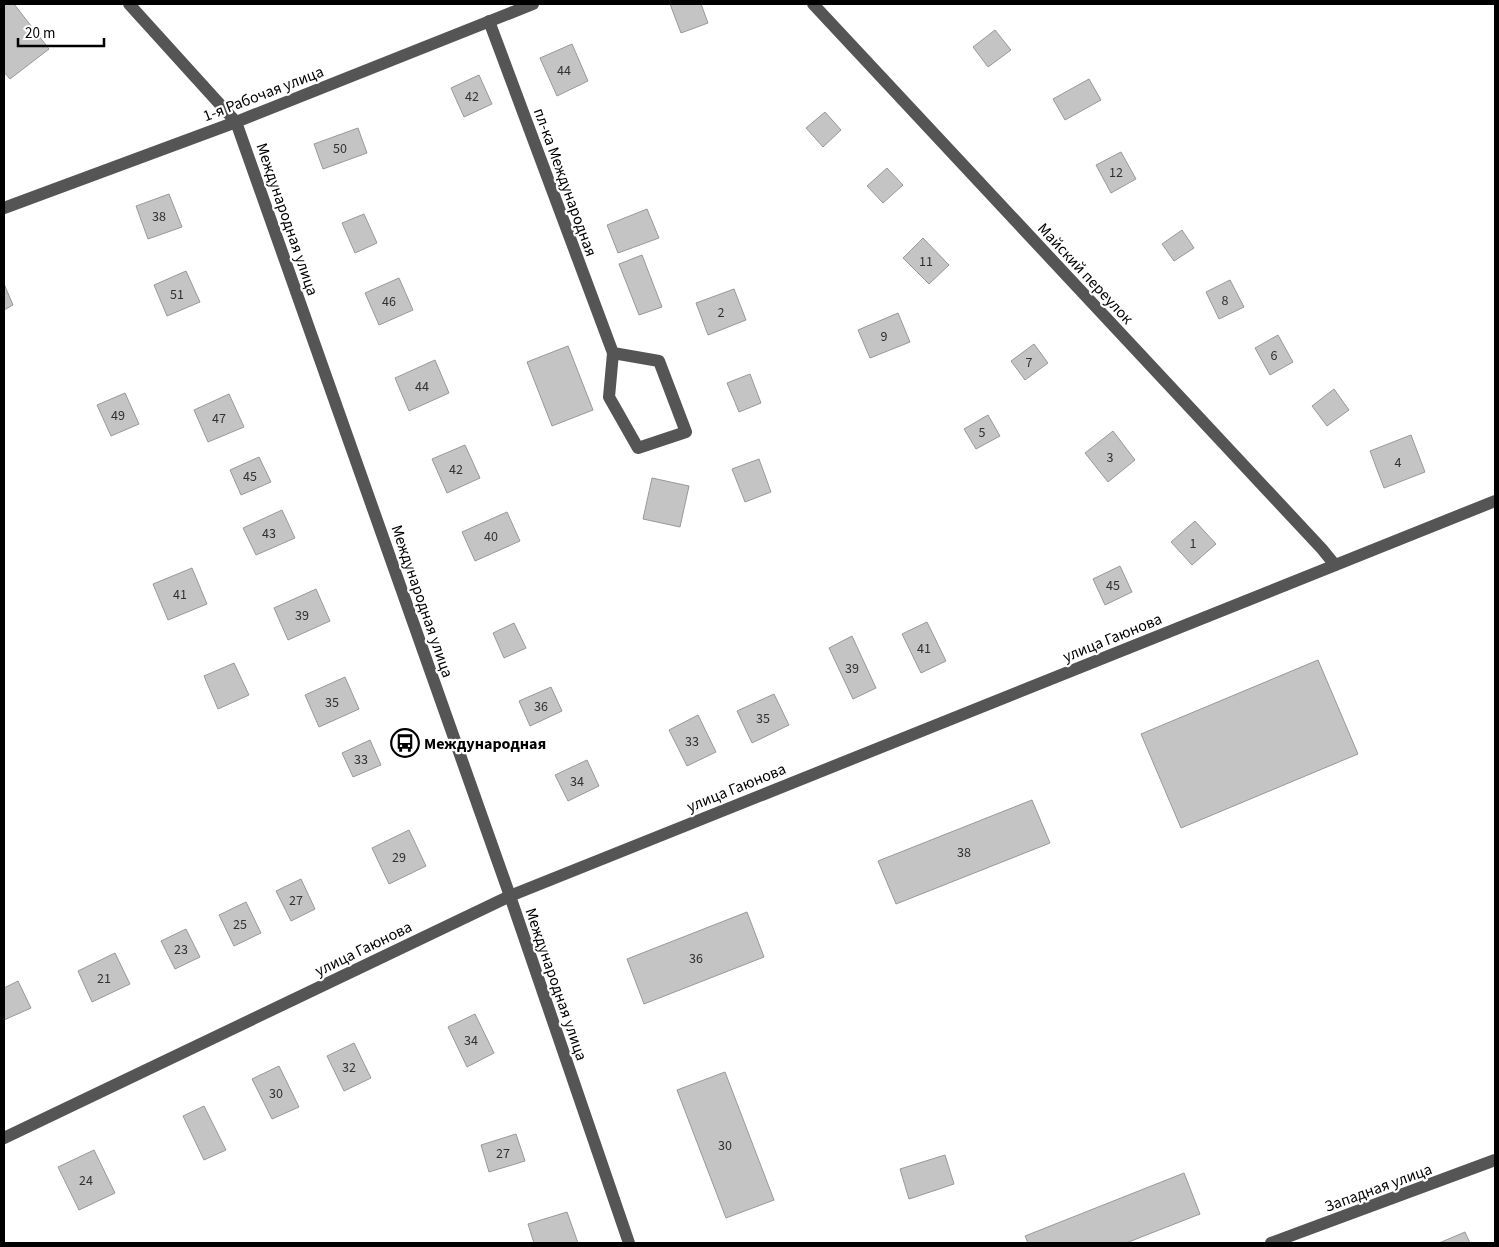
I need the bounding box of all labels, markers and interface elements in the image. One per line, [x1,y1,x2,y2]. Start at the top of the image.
scale bar [18,15,104,47]
text: 20 m [25,23,55,44]
street label: 1-я Рабочая улица [200,61,327,127]
house number: 44 [557,61,571,81]
house number: 42 [465,87,479,107]
street label: пл-ка Международная [528,105,602,260]
house number: 50 [333,139,347,159]
street label: Международная улица [251,140,324,299]
house number: 12 [1109,163,1123,183]
house number: 38 [152,207,166,227]
street label: Майский переулок [1032,218,1138,329]
house number: 11 [919,252,933,272]
house number: 51 [170,285,184,305]
house number: 8 [1222,291,1229,311]
house number: 46 [382,292,396,312]
house number: 2 [718,303,725,323]
house number: 9 [881,327,888,347]
house number: 6 [1271,346,1278,366]
house number: 7 [1026,353,1033,373]
house number: 44 [415,377,429,397]
house number: 49 [111,406,125,426]
house number: 47 [212,409,226,429]
house number: 5 [979,423,986,443]
house number: 3 [1107,448,1114,468]
house number: 4 [1395,453,1402,473]
house number: 42 [449,460,463,480]
house number: 45 [243,467,257,487]
street label: Международная улица [386,522,459,681]
house number: 43 [262,524,276,544]
house number: 40 [484,527,498,547]
house number: 1 [1190,534,1197,554]
house number: 45 [1106,576,1120,596]
house number: 41 [173,585,187,605]
house number: 39 [295,606,309,626]
street label: улица Гаюнова [1059,608,1165,668]
house number: 41 [917,639,931,659]
house number: 39 [845,659,859,679]
house number: 35 [325,693,339,713]
house number: 36 [534,697,548,717]
house number: 35 [756,709,770,729]
bus stop icon: Международная [390,728,420,758]
house number: 33 [685,732,699,752]
place label: Международная [424,733,546,755]
house number: 33 [354,750,368,770]
street label: улица Гаюнова [683,758,789,818]
house number: 34 [570,772,584,792]
house number: 38 [957,843,971,863]
house number: 29 [392,848,406,868]
house number: 27 [289,891,303,911]
street label: Международная улица [520,905,593,1064]
house number: 25 [233,915,247,935]
street label: улица Гаюнова [311,916,416,982]
house number: 23 [174,940,188,960]
house number: 36 [689,949,703,969]
house number: 21 [97,969,111,989]
house number: 34 [464,1031,478,1051]
house number: 32 [342,1058,356,1078]
house number: 30 [269,1084,283,1104]
house number: 30 [718,1136,732,1156]
house number: 27 [496,1144,510,1164]
street label: Западная улица [1322,1158,1435,1218]
house number: 24 [79,1171,93,1191]

